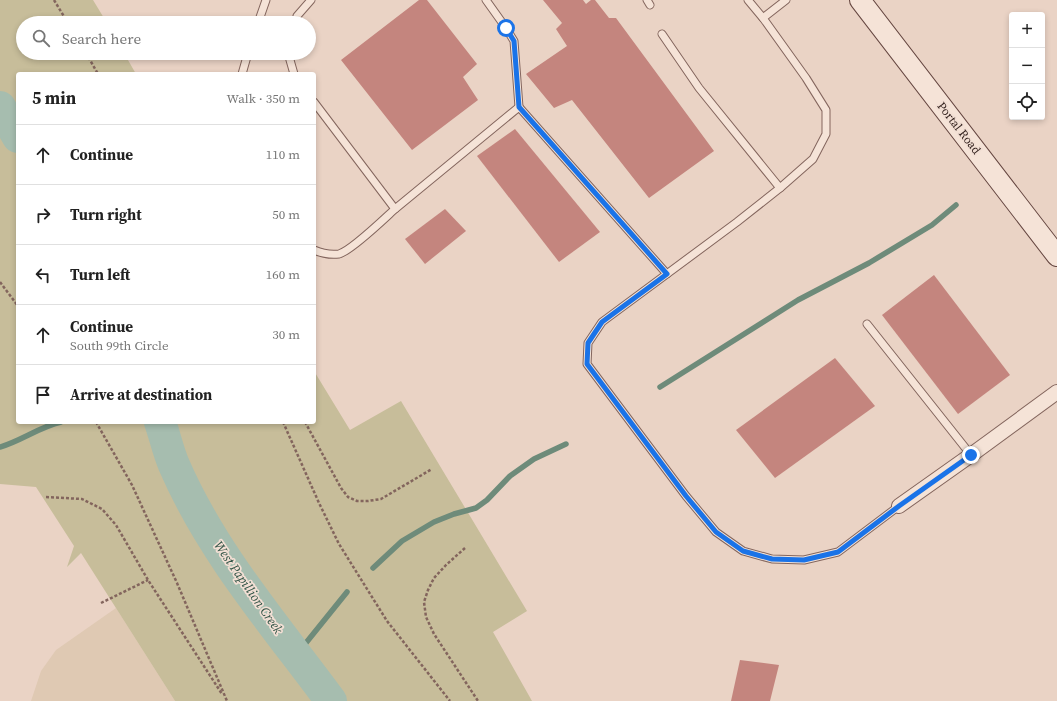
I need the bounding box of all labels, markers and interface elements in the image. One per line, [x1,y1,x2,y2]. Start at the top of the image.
map controls [1009,12,1045,120]
button: + [1009,12,1045,48]
search box [16,16,316,60]
route start [497,19,515,37]
icon: search [30,27,52,49]
text: Search here [62,28,141,49]
button: − [1009,48,1045,84]
button: locate [1009,84,1045,120]
text: 5 min [32,86,76,110]
text: Walk · 350 m [227,90,300,107]
street label: Portal Road [934,99,985,158]
icon: ahead [32,144,54,166]
text: Continue [70,144,133,165]
text: 110 m [266,146,300,163]
icon: right [32,204,54,226]
text: Turn right [70,204,142,225]
text: 50 m [272,206,300,223]
icon: left [32,264,54,286]
text: Turn left [70,264,130,285]
text: 160 m [266,266,300,283]
text: Continue [70,316,133,337]
icon: ahead [32,324,54,346]
text: 30 m [272,326,300,343]
text: South 99th Circle [70,337,169,354]
icon: arrive [32,384,54,406]
text: Arrive at destination [70,384,212,405]
route end [962,446,980,464]
water label: West Papillion Creek [210,537,288,638]

